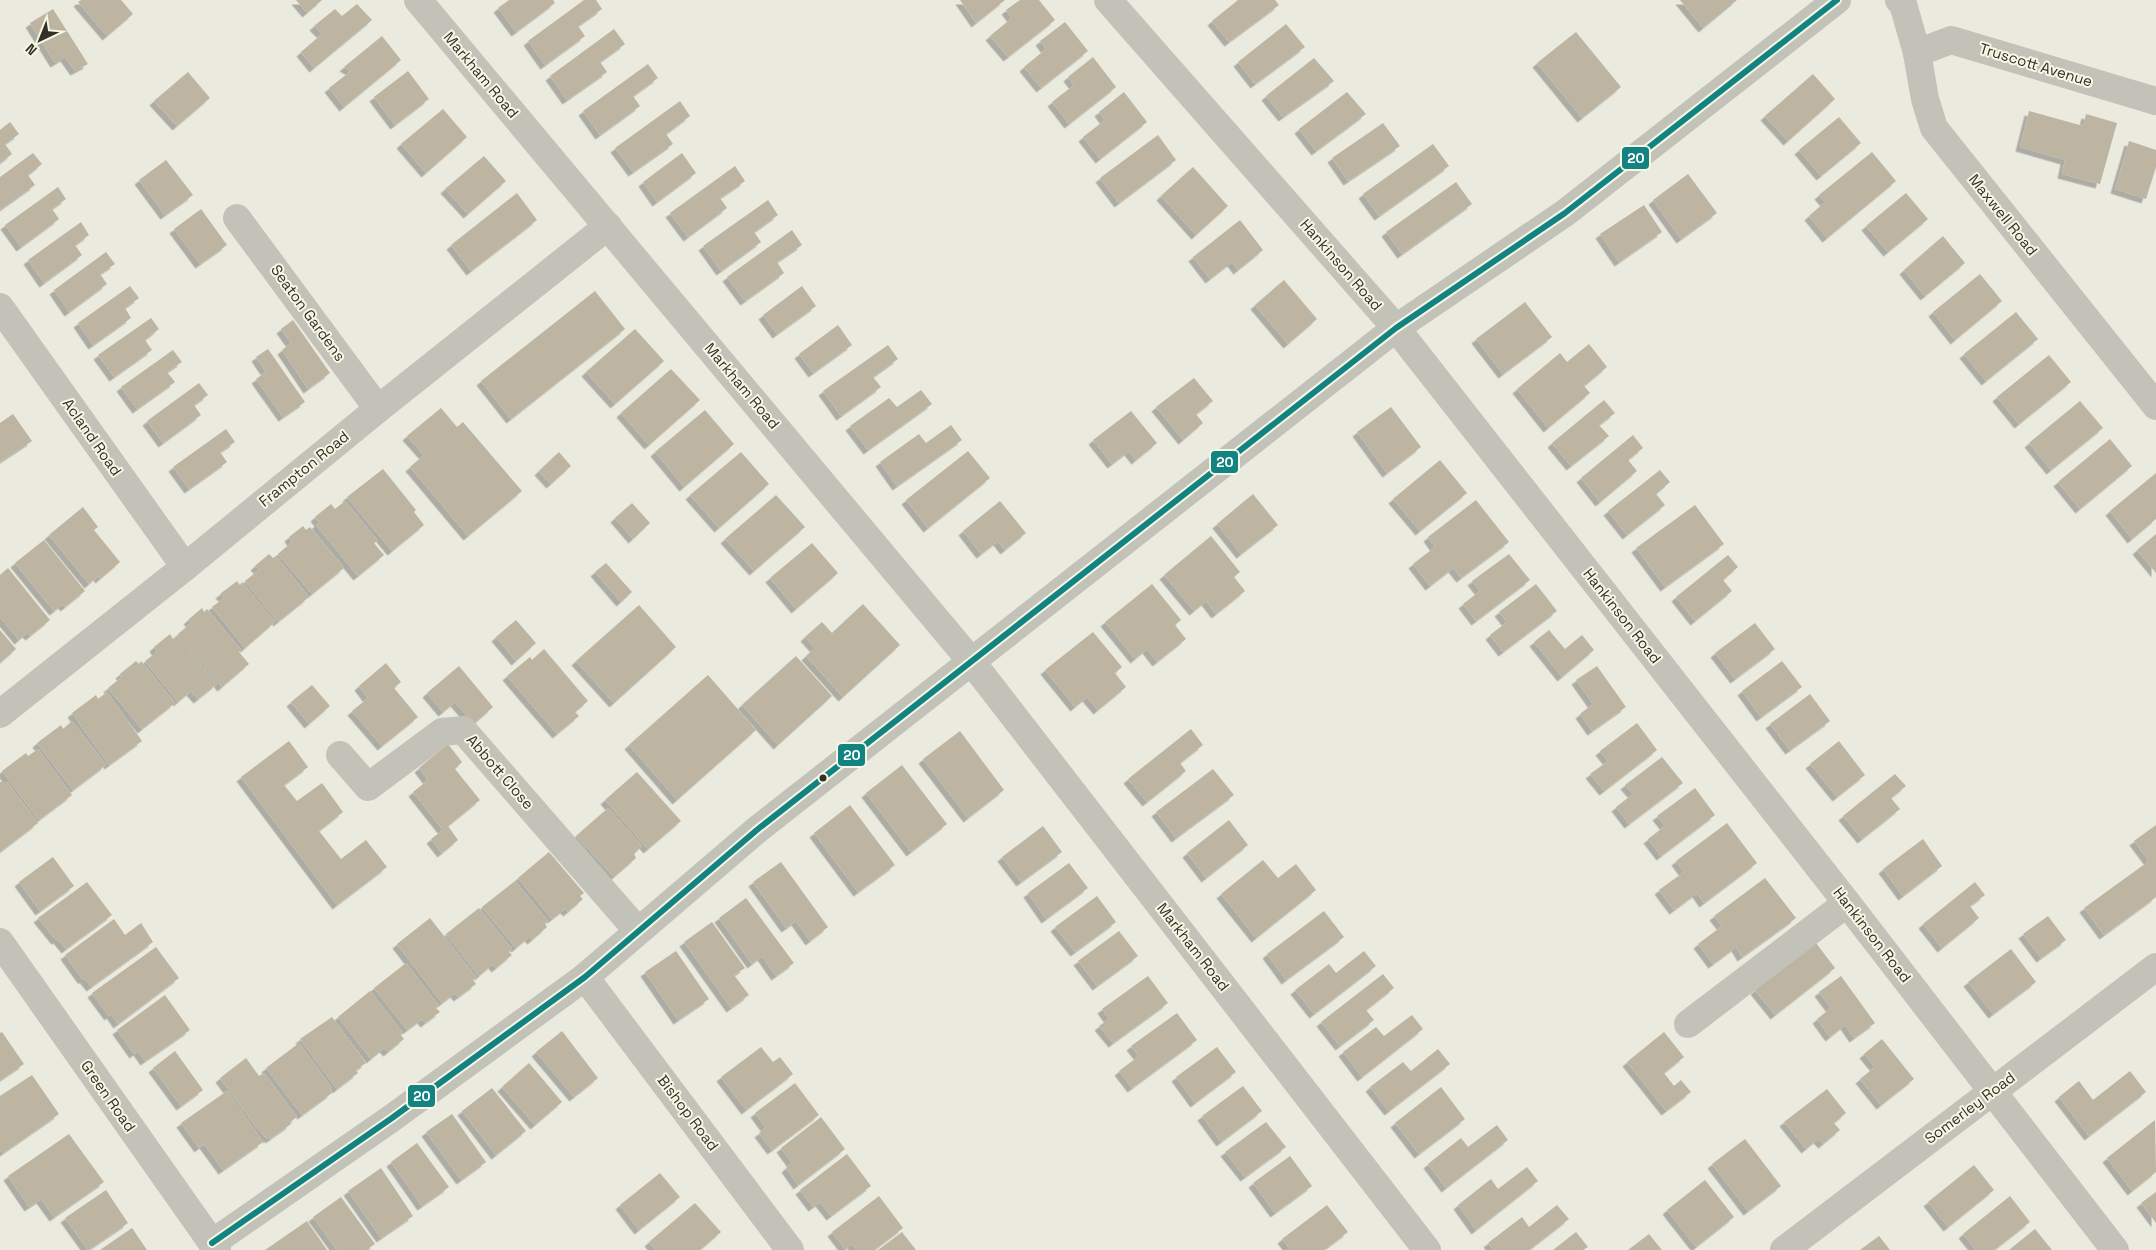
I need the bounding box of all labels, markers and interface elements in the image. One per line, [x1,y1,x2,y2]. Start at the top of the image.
north arrow [15,15,65,65]
street label: Markham Road [440,28,523,122]
street label: Truscott Avenue [1977,38,2095,91]
text: N [22,40,41,59]
line badge: 20 [1621,146,1650,170]
text: 20 [1627,149,1645,167]
street label: Maxwell Road [1965,170,2042,259]
street label: Hankinson Road [1296,215,1386,315]
street label: Seaton Gardens [267,261,350,365]
street label: Markham Road [701,339,784,433]
street label: Acland Road [59,394,126,479]
street label: Frampton Road [255,427,352,511]
line badge: 20 [1210,450,1239,474]
text: 20 [1216,453,1234,471]
street label: Hankinson Road [1579,564,1665,667]
street label: Abbott Close [463,730,538,813]
line badge: 20 [837,743,866,767]
text: 20 [843,746,861,764]
unlabelled marker [818,773,828,783]
street label: Hankinson Road [1829,883,1915,986]
street label: Markham Road [1153,899,1234,995]
street label: Green Road [77,1056,140,1135]
street label: Somerley Road [1921,1067,2019,1148]
street label: Bishop Road [654,1071,723,1154]
line badge: 20 [407,1084,436,1108]
text: 20 [413,1087,431,1105]

